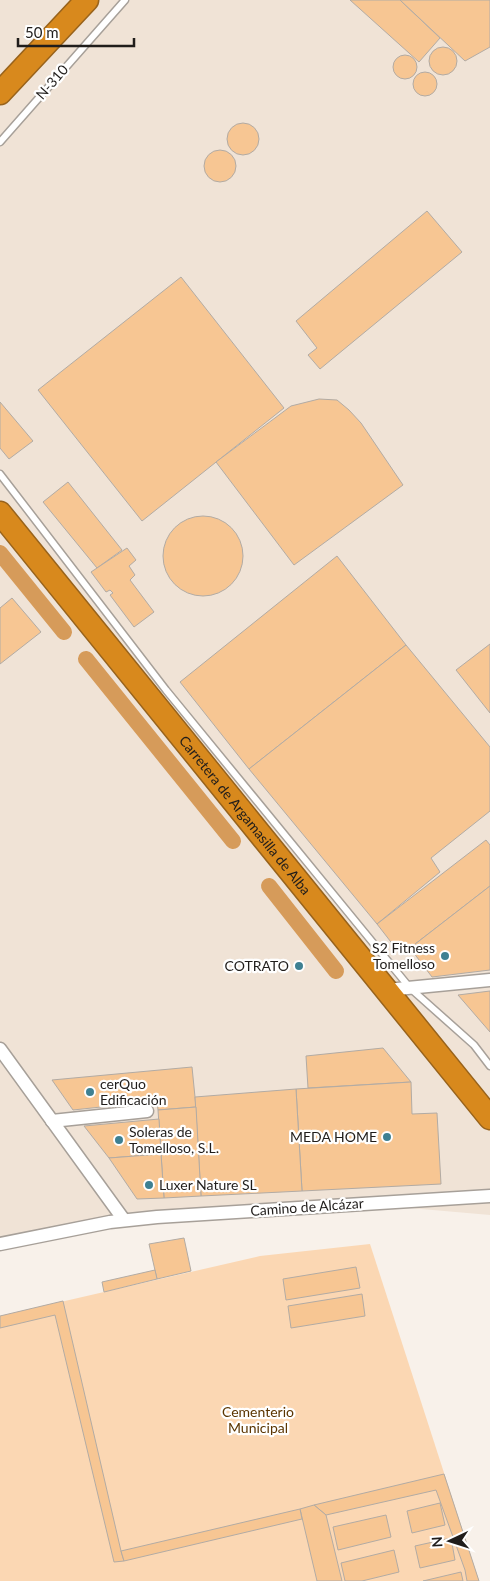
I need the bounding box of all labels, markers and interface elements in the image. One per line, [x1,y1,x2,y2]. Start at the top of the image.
scale bar [18,15,134,47]
text: 50 m [25,23,59,41]
street label: N-310 [32,61,71,102]
street label: Carretera de Argamasilla de Alba [176,732,315,898]
place label: S2 Fitness Tomelloso [372,939,435,972]
marker: S2 Fitness Tomelloso [439,950,451,962]
place label: COTRATO [225,957,289,974]
marker: COTRATO [293,960,305,972]
place label: cerQuo Edificación [100,1075,166,1108]
marker: cerQuo Edificación [84,1086,96,1098]
place label: Soleras de Tomelloso, S.L. [129,1123,219,1156]
place label: MEDA HOME [290,1128,377,1145]
marker: MEDA HOME [381,1131,393,1143]
marker: Soleras de Tomelloso, S.L. [113,1134,125,1146]
place label: Luxer Nature SL [159,1176,257,1193]
marker: Luxer Nature SL [143,1179,155,1191]
street label: Camino de Alcázar [250,1194,364,1219]
park label: Cementerio Municipal [222,1403,294,1436]
north arrow [425,1516,475,1566]
text: N [428,1536,445,1548]

